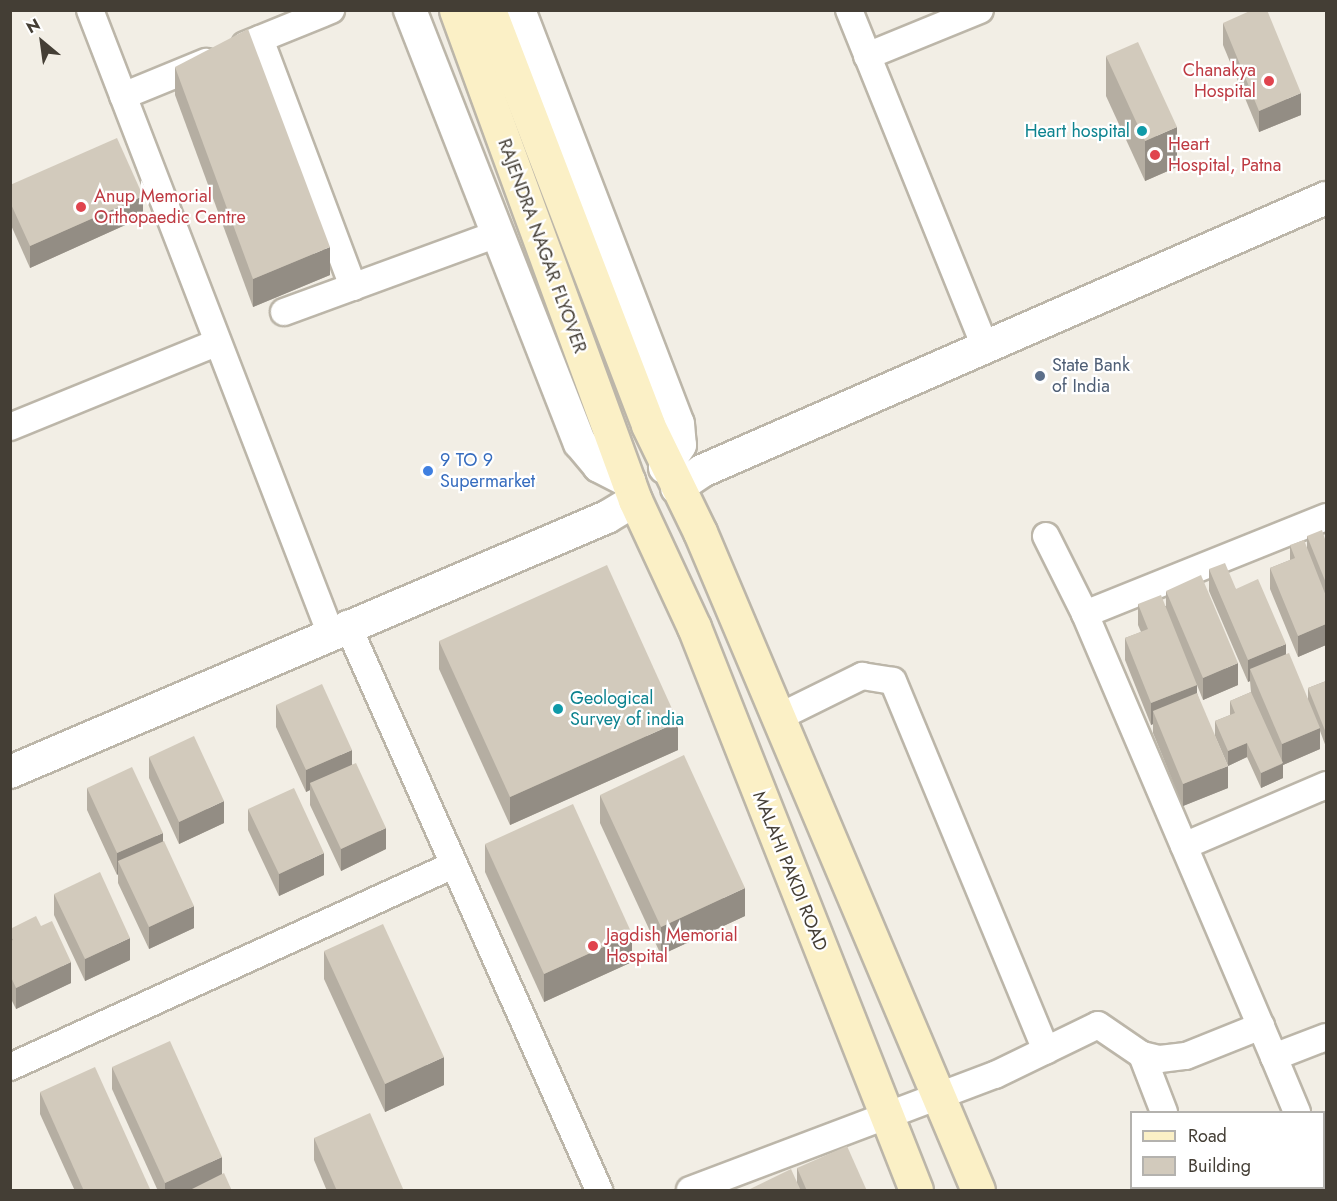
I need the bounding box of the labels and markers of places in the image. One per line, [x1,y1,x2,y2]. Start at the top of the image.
place label: Chanakya Hospital [1183,60,1256,103]
marker: Chanakya Hospital [1260,72,1278,90]
place label: Heart hospital [1025,120,1130,142]
marker: Heart hospital [1135,124,1149,138]
place label: Heart Hospital, Patna [1168,134,1281,176]
marker: Heart Hospital, Patna [1146,146,1164,164]
place label: Anup Memorial Orthopaedic Centre [94,186,246,228]
marker: Anup Memorial Orthopaedic Centre [72,198,90,216]
place label: State Bank of India [1052,355,1130,398]
marker: State Bank of India [1033,369,1047,383]
place label: 9 TO 9 Supermarket [440,450,535,492]
marker: 9 TO 9 Supermarket [421,464,435,478]
place label: Geological Survey of india [570,688,684,730]
marker: Geological Survey of india [551,702,565,716]
place label: Jagdish Memorial Hospital [606,925,738,968]
marker: Jagdish Memorial Hospital [584,937,602,955]

